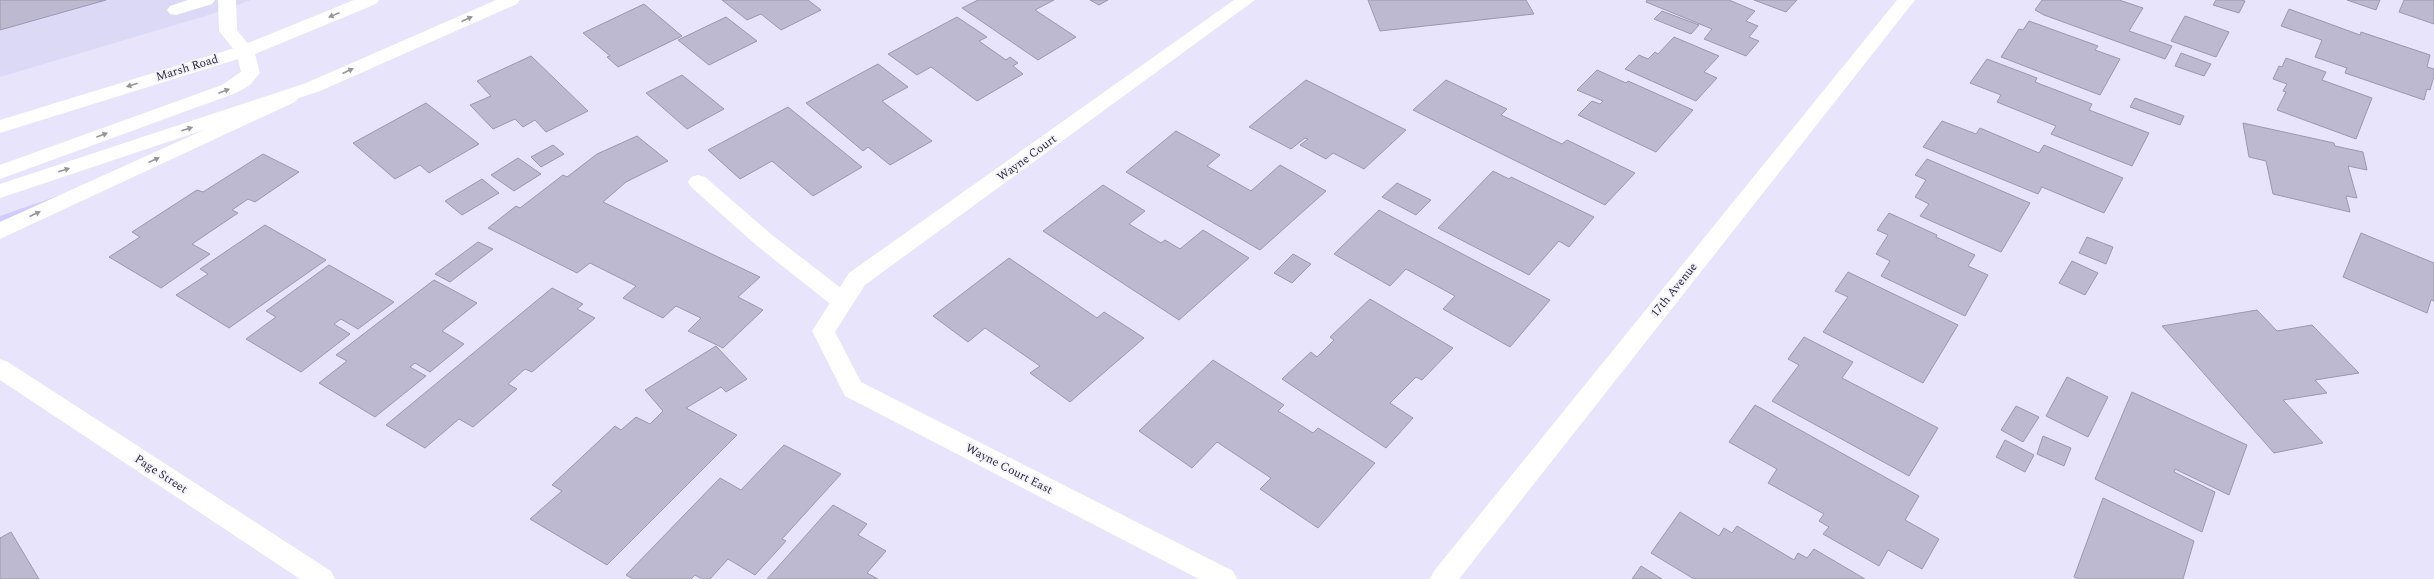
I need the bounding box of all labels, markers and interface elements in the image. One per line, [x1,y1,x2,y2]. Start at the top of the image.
one-way arrow [328,12,340,18]
one-way arrow [462,16,473,22]
street label: Marsh Road [153,49,221,86]
one-way arrow [343,68,354,74]
one-way arrow [126,83,138,89]
one-way arrow [219,87,231,93]
one-way arrow [181,126,193,132]
street label: Wayne Court [993,130,1061,186]
one-way arrow [97,132,109,138]
one-way arrow [148,157,159,163]
one-way arrow [58,167,70,173]
one-way arrow [30,211,42,217]
street label: 17th Avenue [1646,258,1702,322]
street label: Wayne Court East [962,439,1056,499]
street label: Page Street [131,450,191,498]

